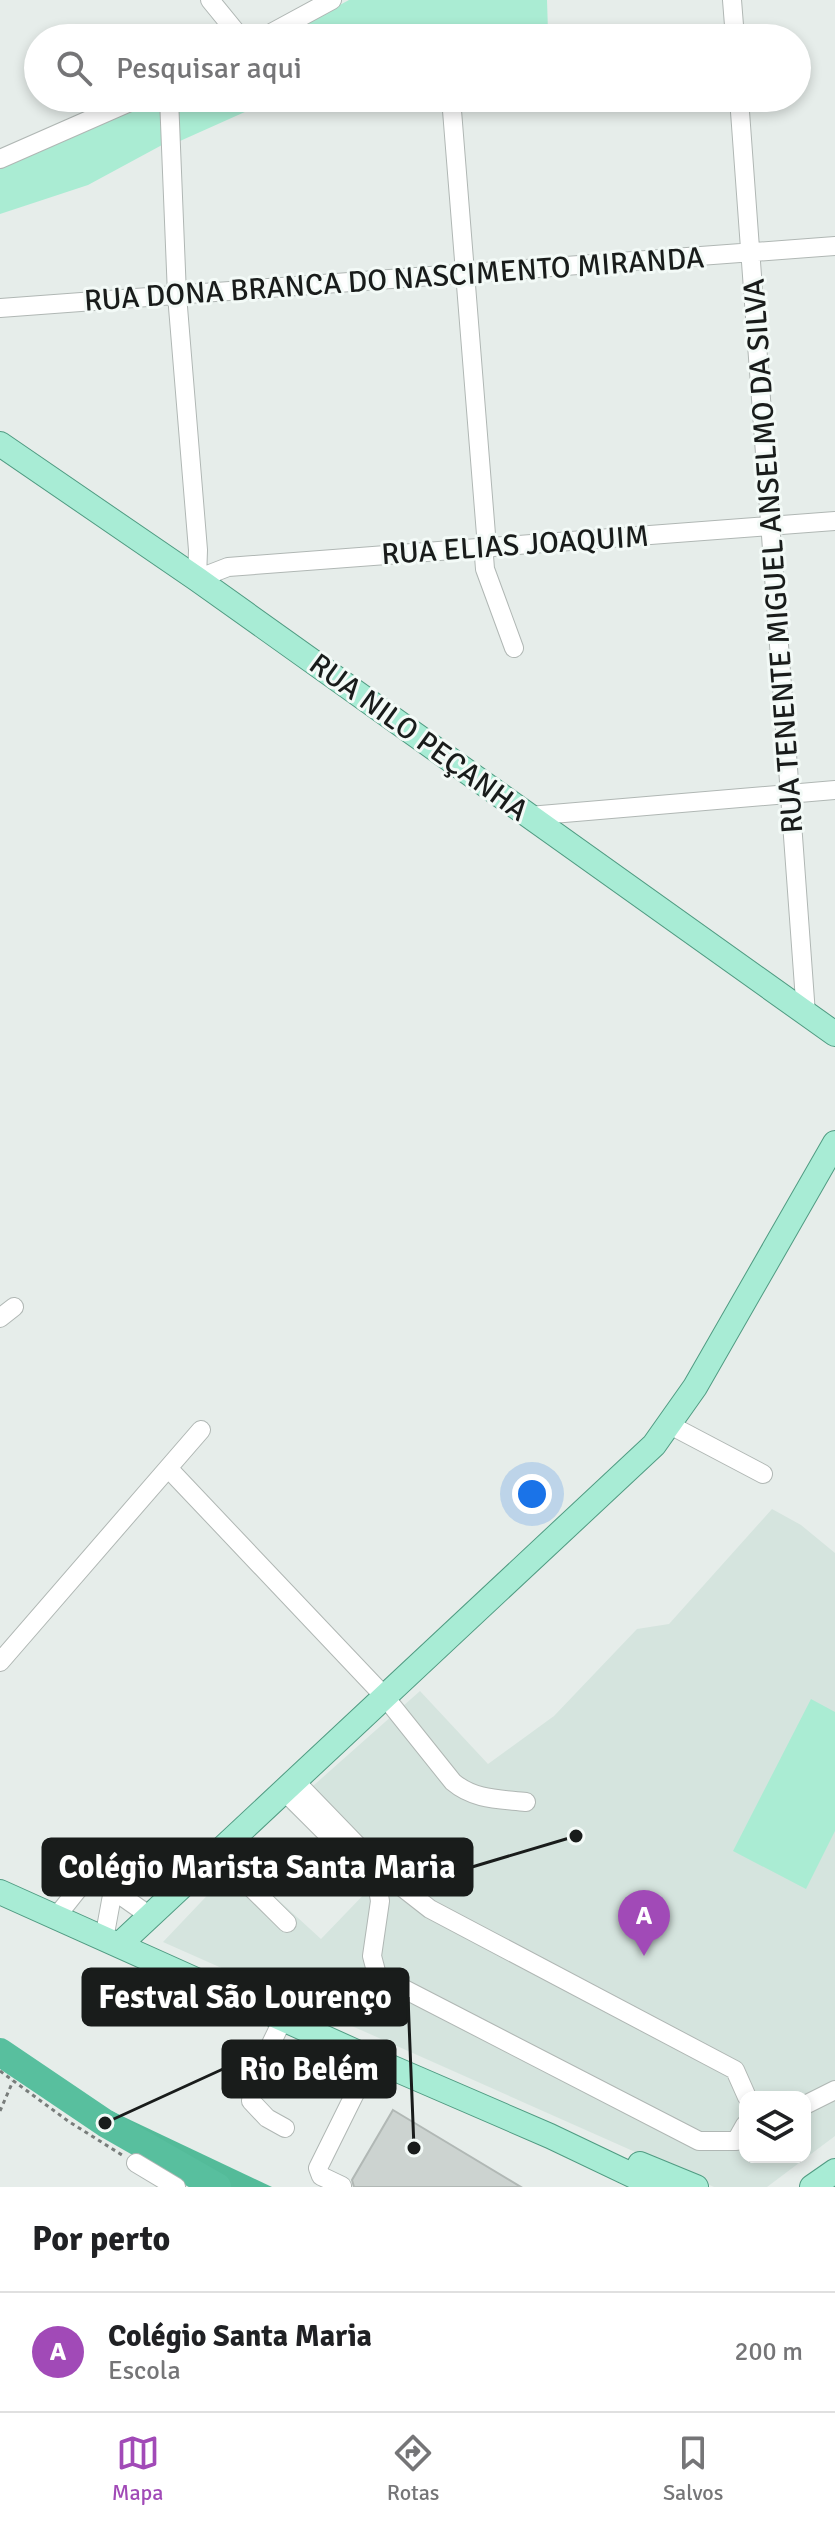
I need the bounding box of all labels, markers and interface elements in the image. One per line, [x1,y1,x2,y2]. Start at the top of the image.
search box [24,24,811,112]
icon: search [52,46,96,90]
text: Pesquisar aqui [116,50,302,87]
street label: RUA DONA BRANCA DO NASCIMENTO MIRANDA [83,239,705,320]
street label: RUA TENENTE MIGUEL ANSELMO DA SILVA [736,277,811,835]
street label: RUA ELIAS JOAQUIM [380,518,650,573]
street label: RUA NILO PEÇANHA [302,646,535,829]
your location [512,1474,552,1514]
callout: Colégio Marista Santa Maria [43,1839,472,1895]
text: Colégio Marista Santa Maria [58,1848,456,1887]
pin: A [618,1890,670,1956]
callout: Festval São Lourenço [83,1969,408,2025]
text: Festval São Lourenço [98,1978,392,2017]
callout: Rio Belém [223,2041,395,2097]
text: Rio Belém [239,2050,379,2089]
map controls [739,2091,811,2163]
button: layers [739,2091,811,2163]
text: Por perto [32,2218,170,2260]
text: Colégio Santa Maria [108,2318,372,2355]
text: A [50,2336,66,2368]
text: 200 m [734,2336,803,2368]
text: Escola [108,2355,181,2387]
tab: Mapa [112,2431,163,2506]
tab: Rotas [387,2431,439,2506]
tab: Salvos [663,2431,723,2506]

